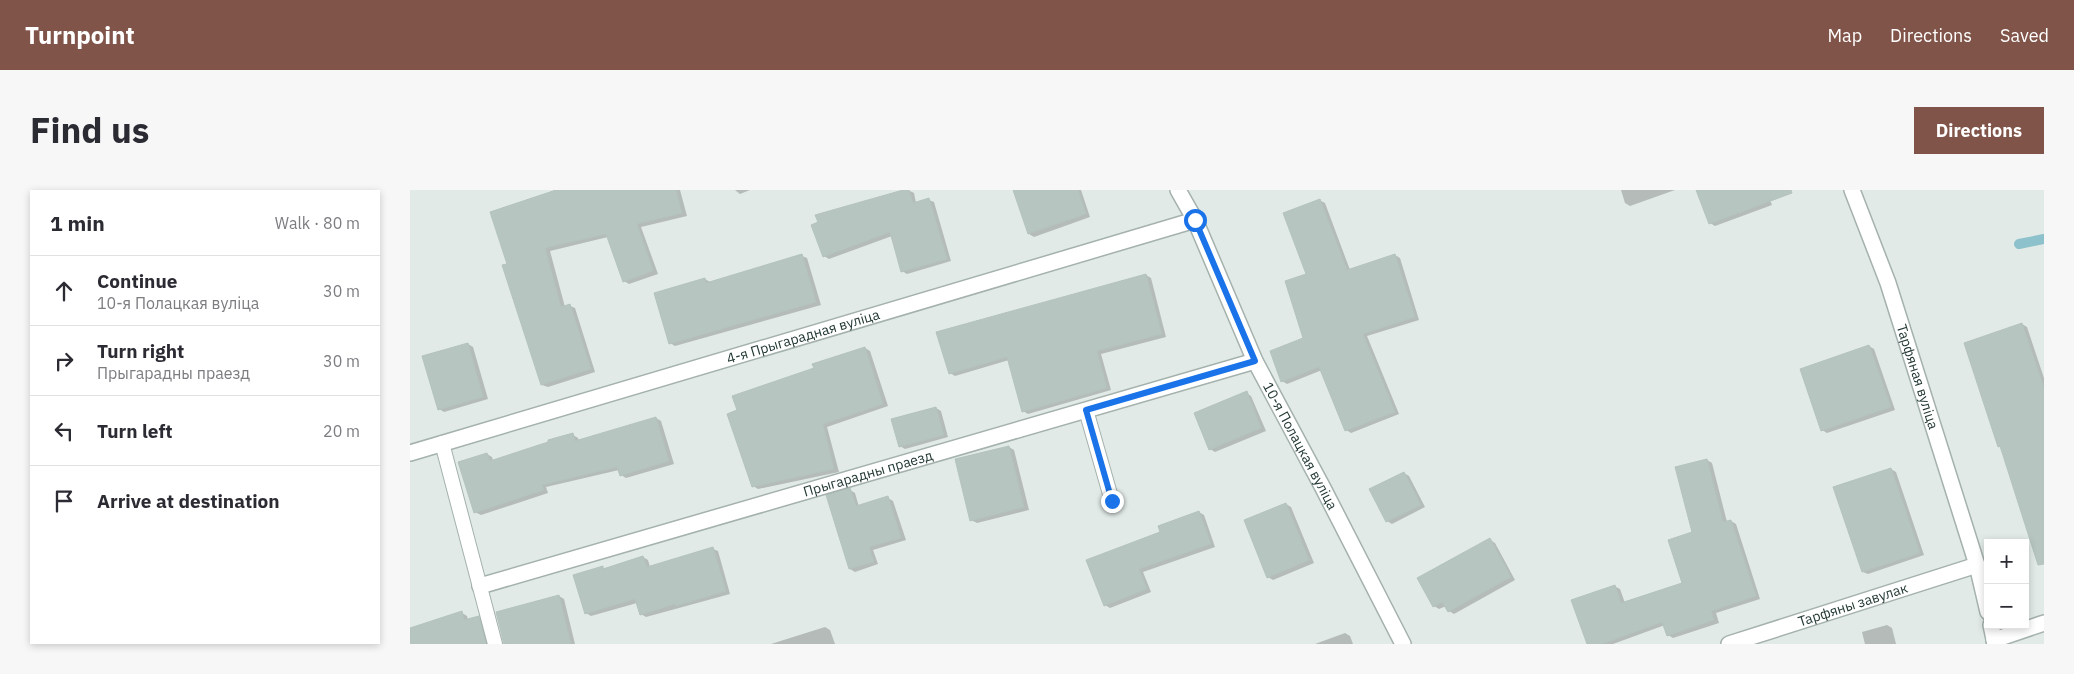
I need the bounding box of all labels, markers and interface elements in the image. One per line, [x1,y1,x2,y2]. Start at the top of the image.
text: Turnpoint [25,19,135,51]
text: Map [1827,24,1862,47]
text: Directions [1890,24,1972,47]
text: Saved [2000,24,2049,47]
text: Find us [30,107,149,153]
button: Directions [1914,107,2044,154]
text: 1 min [50,209,105,237]
route start [1184,209,1207,232]
text: Walk · 80 m [275,213,360,233]
text: Continue [97,269,177,293]
icon: ahead [50,277,78,305]
text: 30 m [323,281,360,301]
text: 10-я Полацкая вуліца [97,293,259,313]
street label: 4-я Прыгарадная вуліца [724,305,882,368]
street label: Тарфяная вуліца [1893,322,1943,432]
text: Turn right [97,339,184,363]
icon: right [50,347,78,375]
text: 30 m [323,351,360,371]
text: Прыгарадны праезд [97,363,250,383]
street label: 10-я Полацкая вуліца [1259,379,1342,513]
icon: left [50,417,78,445]
text: Turn left [97,419,173,443]
text: 20 m [323,421,360,441]
street label: Прыгарадны праезд [801,446,935,501]
icon: arrive [50,487,78,515]
text: Arrive at destination [97,489,280,513]
route end [1101,490,1124,513]
map controls [1984,539,2029,629]
button: + [1984,539,2029,584]
street label: Тарфяны завулак [1796,579,1910,630]
button: − [1984,584,2029,629]

